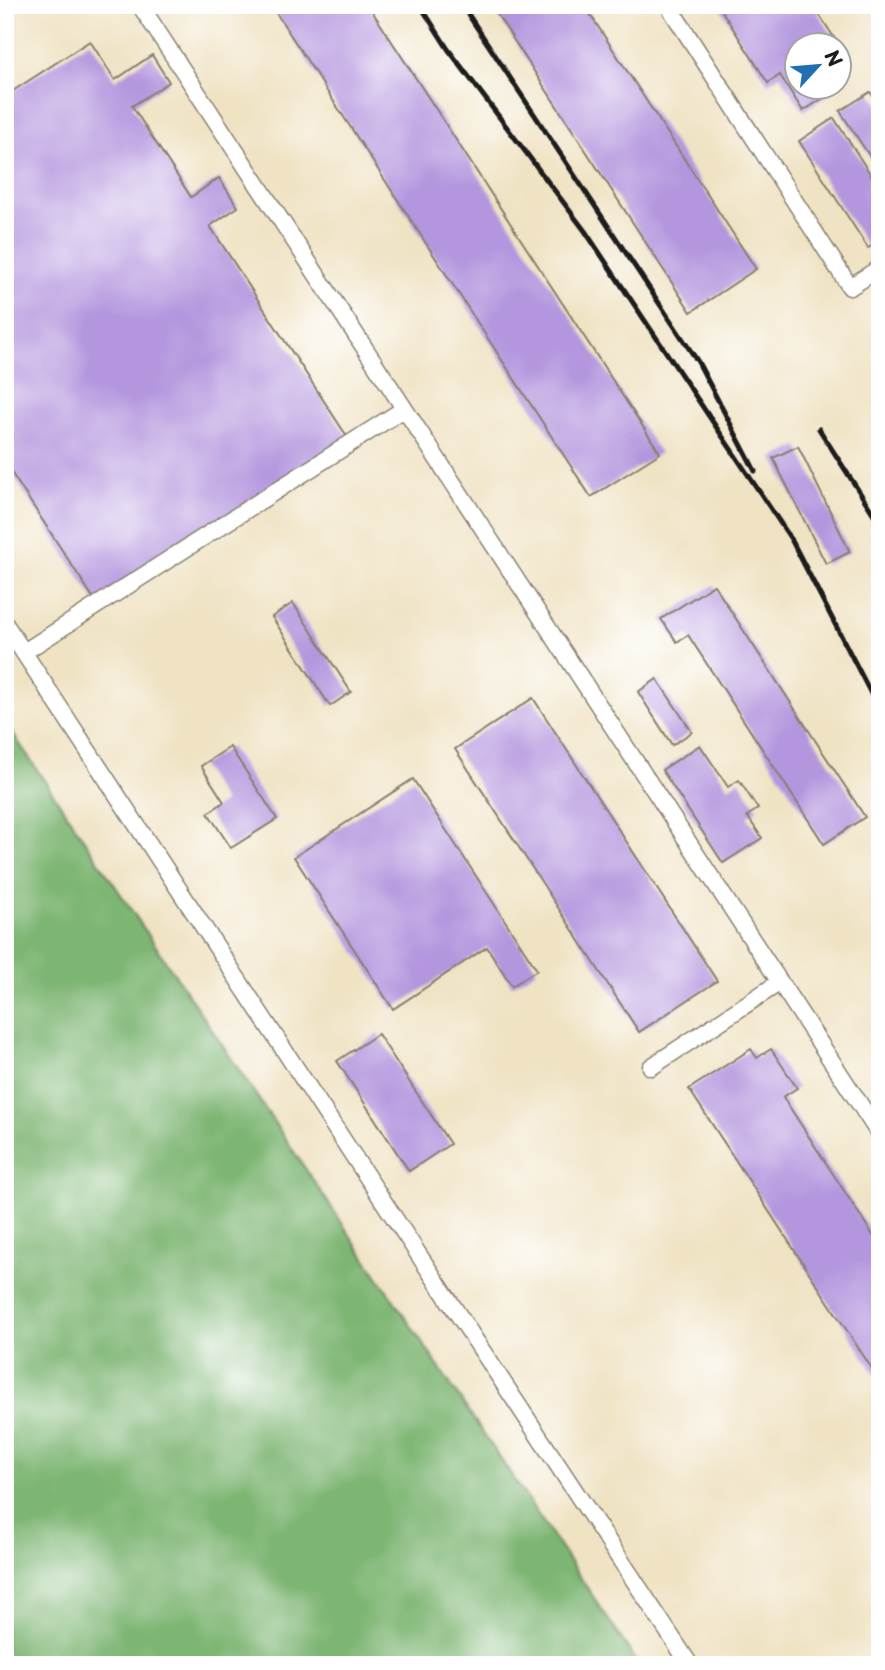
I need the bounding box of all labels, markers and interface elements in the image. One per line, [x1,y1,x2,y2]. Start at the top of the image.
north arrow [784,32,854,102]
text: N [818,45,850,71]

